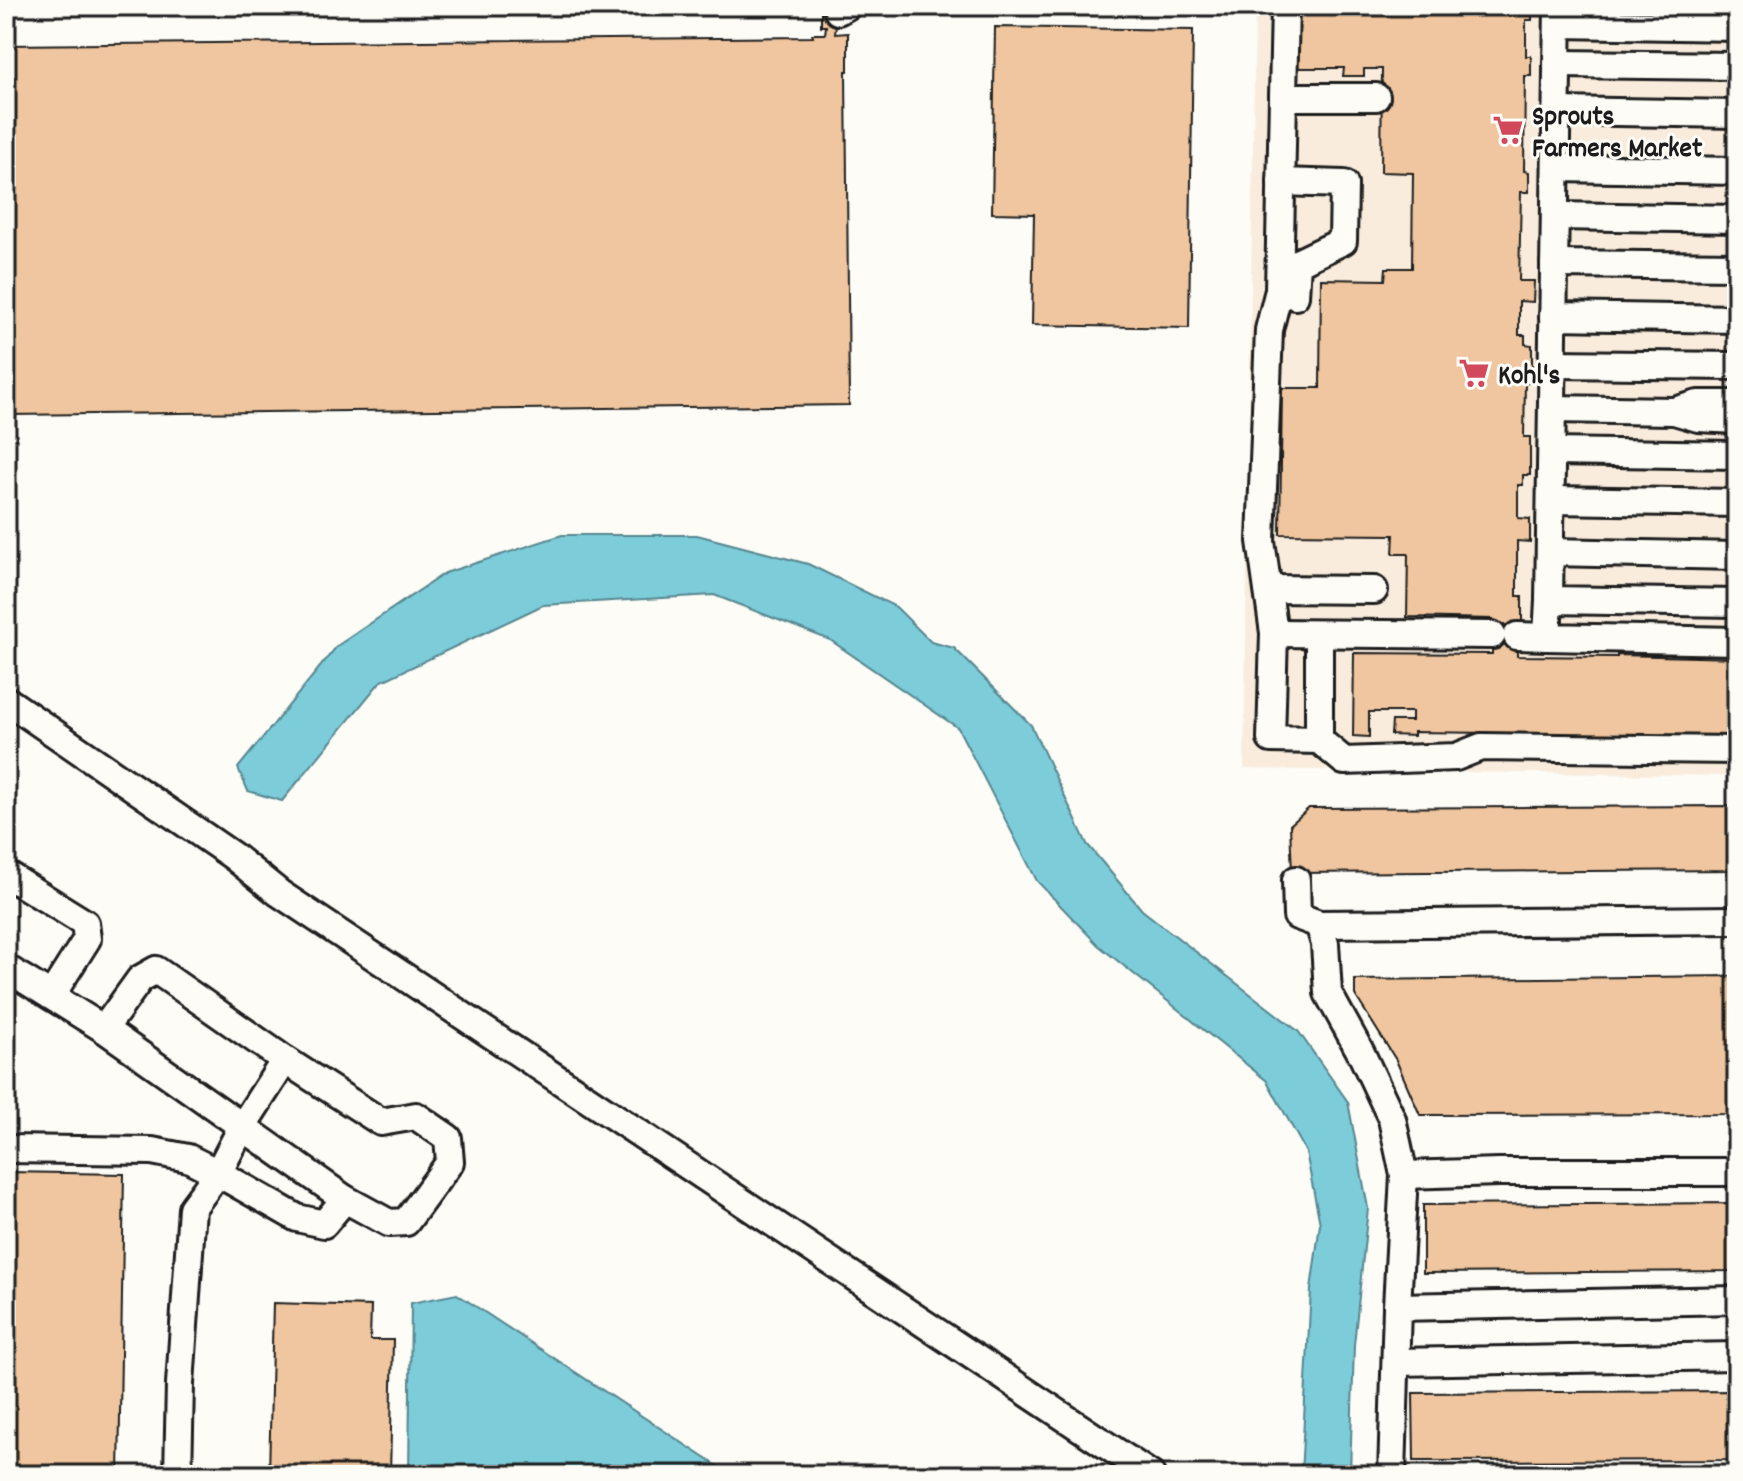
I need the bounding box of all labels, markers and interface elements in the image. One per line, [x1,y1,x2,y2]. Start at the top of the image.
place label: Sprouts Farmers Market [1532,99,1703,171]
supermarket icon: Sprouts Farmers Market [1491,113,1525,147]
supermarket icon: Kohl's [1457,356,1491,390]
place label: Kohl's [1498,358,1560,398]

